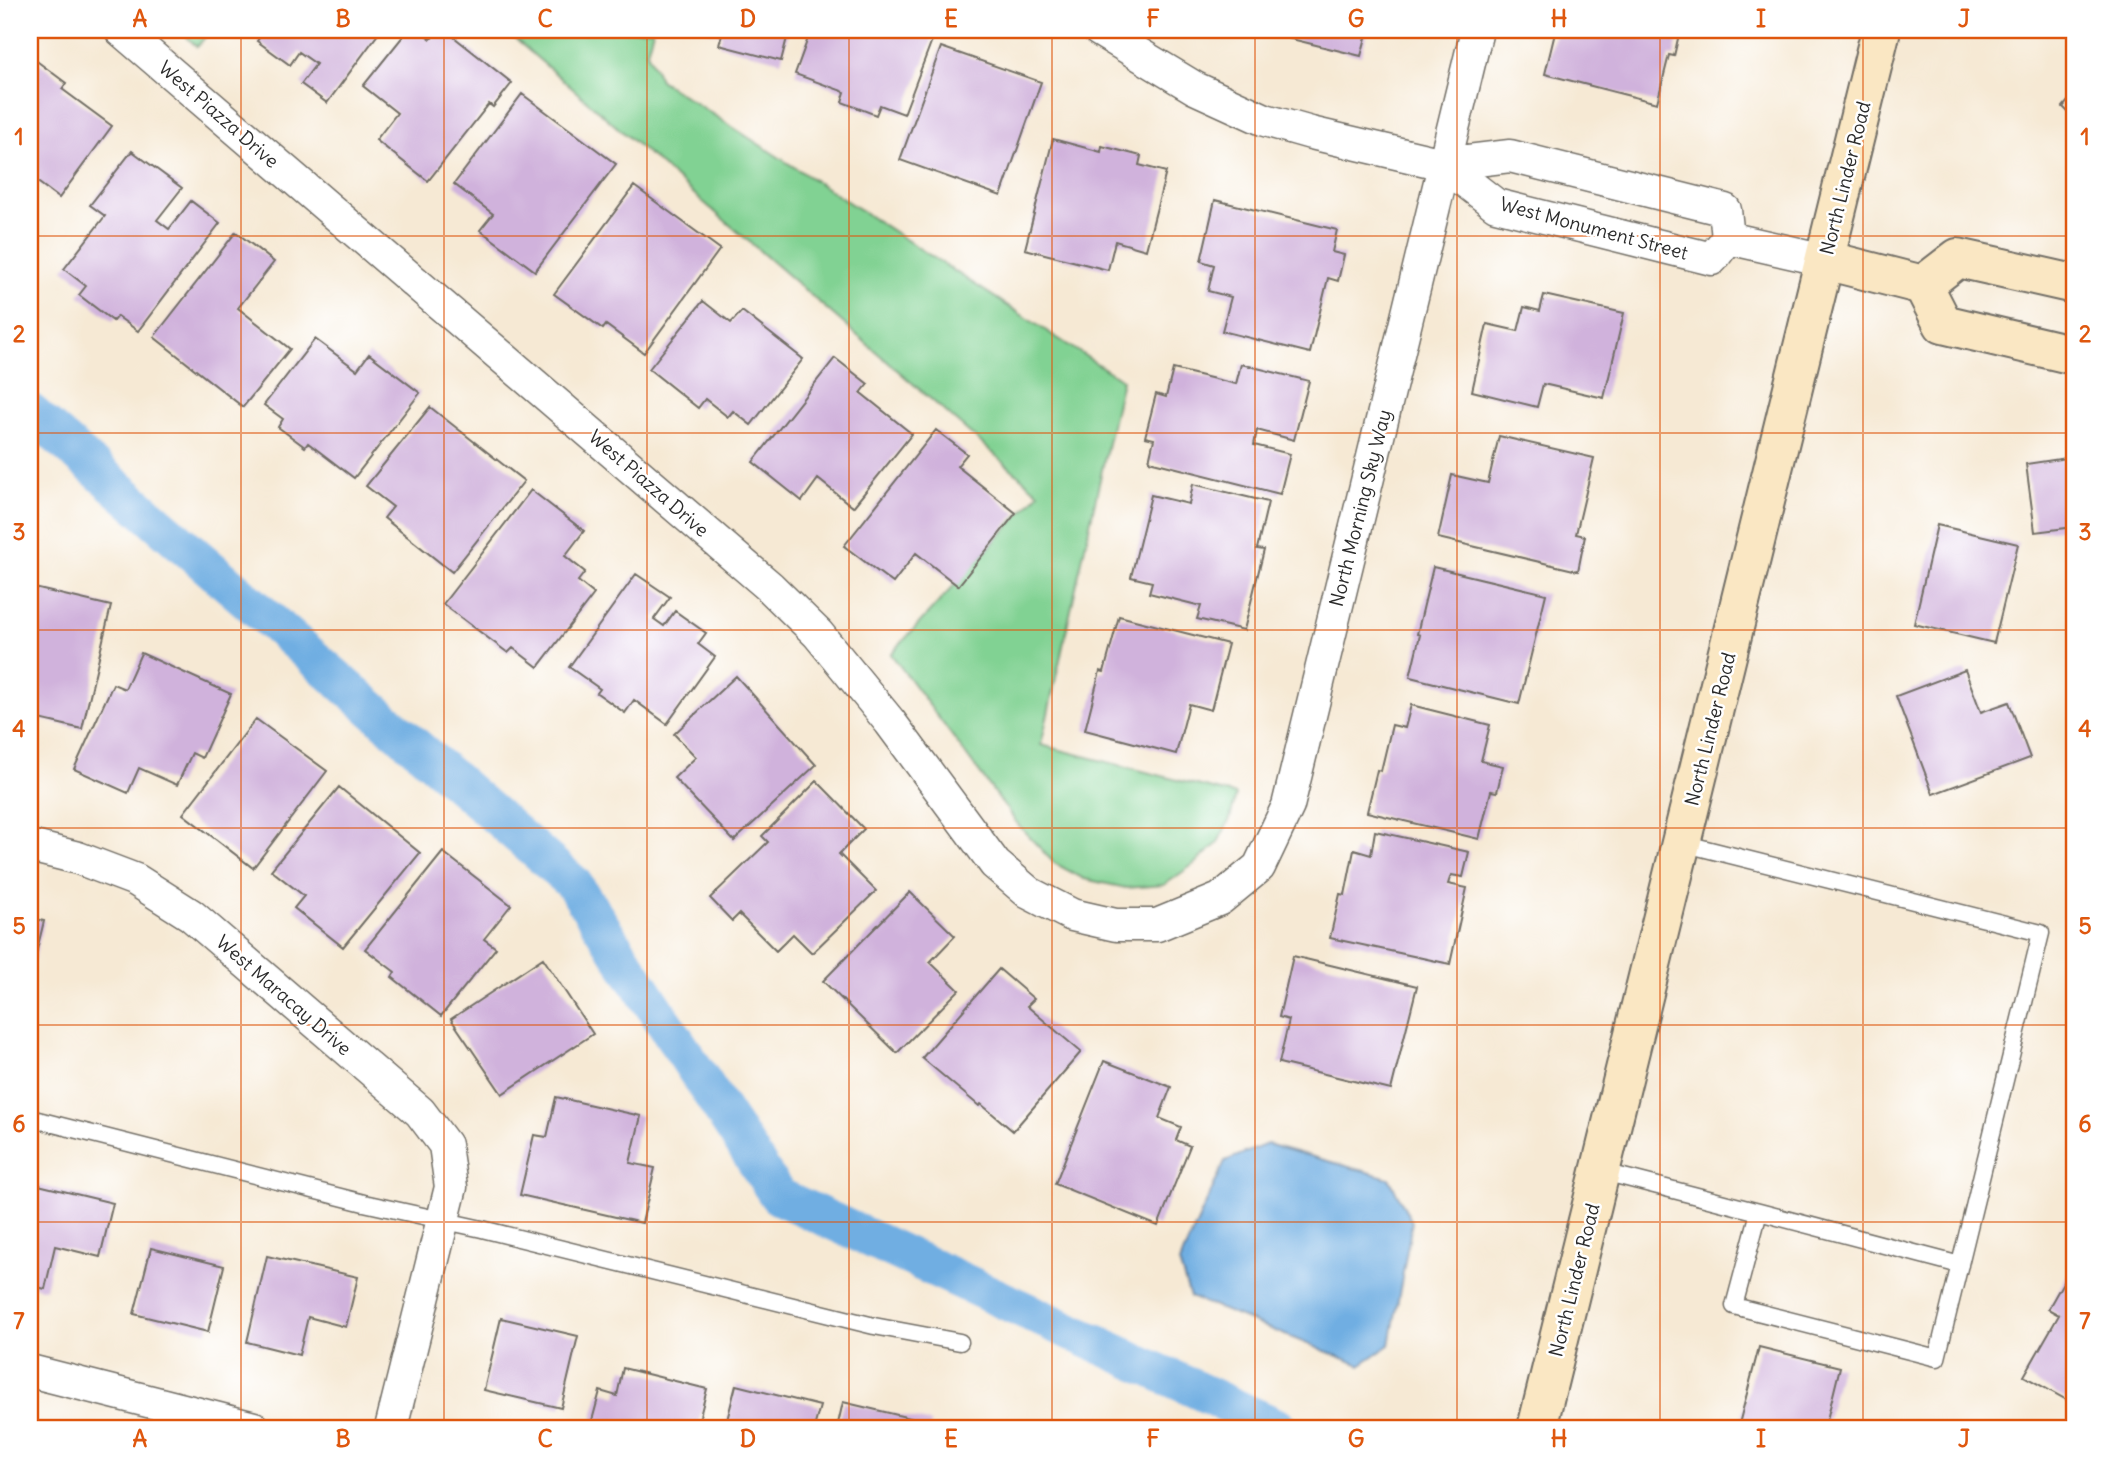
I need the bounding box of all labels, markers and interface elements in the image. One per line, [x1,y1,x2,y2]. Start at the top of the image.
text: A [133,4,148,33]
text: B [335,4,351,33]
text: C [537,4,553,33]
text: D [740,4,756,33]
text: E [944,4,958,33]
text: F [1146,4,1160,33]
text: G [1348,4,1364,33]
text: H [1551,4,1567,33]
text: I [1756,4,1766,33]
text: J [1958,4,1970,33]
street label: West Piazza Drive [154,55,284,173]
street label: North Linder Road [1814,99,1876,257]
text: 1 [14,122,24,151]
text: 1 [2080,122,2090,151]
street label: West Monument Street [1497,191,1691,265]
text: 2 [13,319,26,348]
text: 2 [2079,319,2092,348]
street label: North Morning Sky Way [1324,407,1396,609]
street label: West Piazza Drive [584,424,714,542]
text: 3 [12,517,26,546]
text: 3 [2078,517,2092,546]
street label: North Linder Road [1679,650,1741,808]
text: 4 [12,714,26,743]
text: 4 [2078,714,2092,743]
text: 5 [12,911,26,940]
text: 5 [2078,911,2092,940]
street label: West Maracay Drive [211,930,357,1060]
text: 6 [12,1109,26,1138]
text: 6 [2078,1109,2092,1138]
street label: North Linder Road [1543,1201,1605,1359]
text: 7 [13,1306,25,1335]
text: 7 [2079,1306,2091,1335]
text: A [133,1424,148,1453]
text: B [335,1424,351,1453]
text: C [537,1424,553,1453]
text: D [740,1424,756,1453]
text: E [944,1424,958,1453]
text: F [1146,1424,1160,1453]
text: G [1348,1424,1364,1453]
text: H [1551,1424,1567,1453]
text: I [1756,1424,1766,1453]
text: J [1958,1424,1970,1453]

